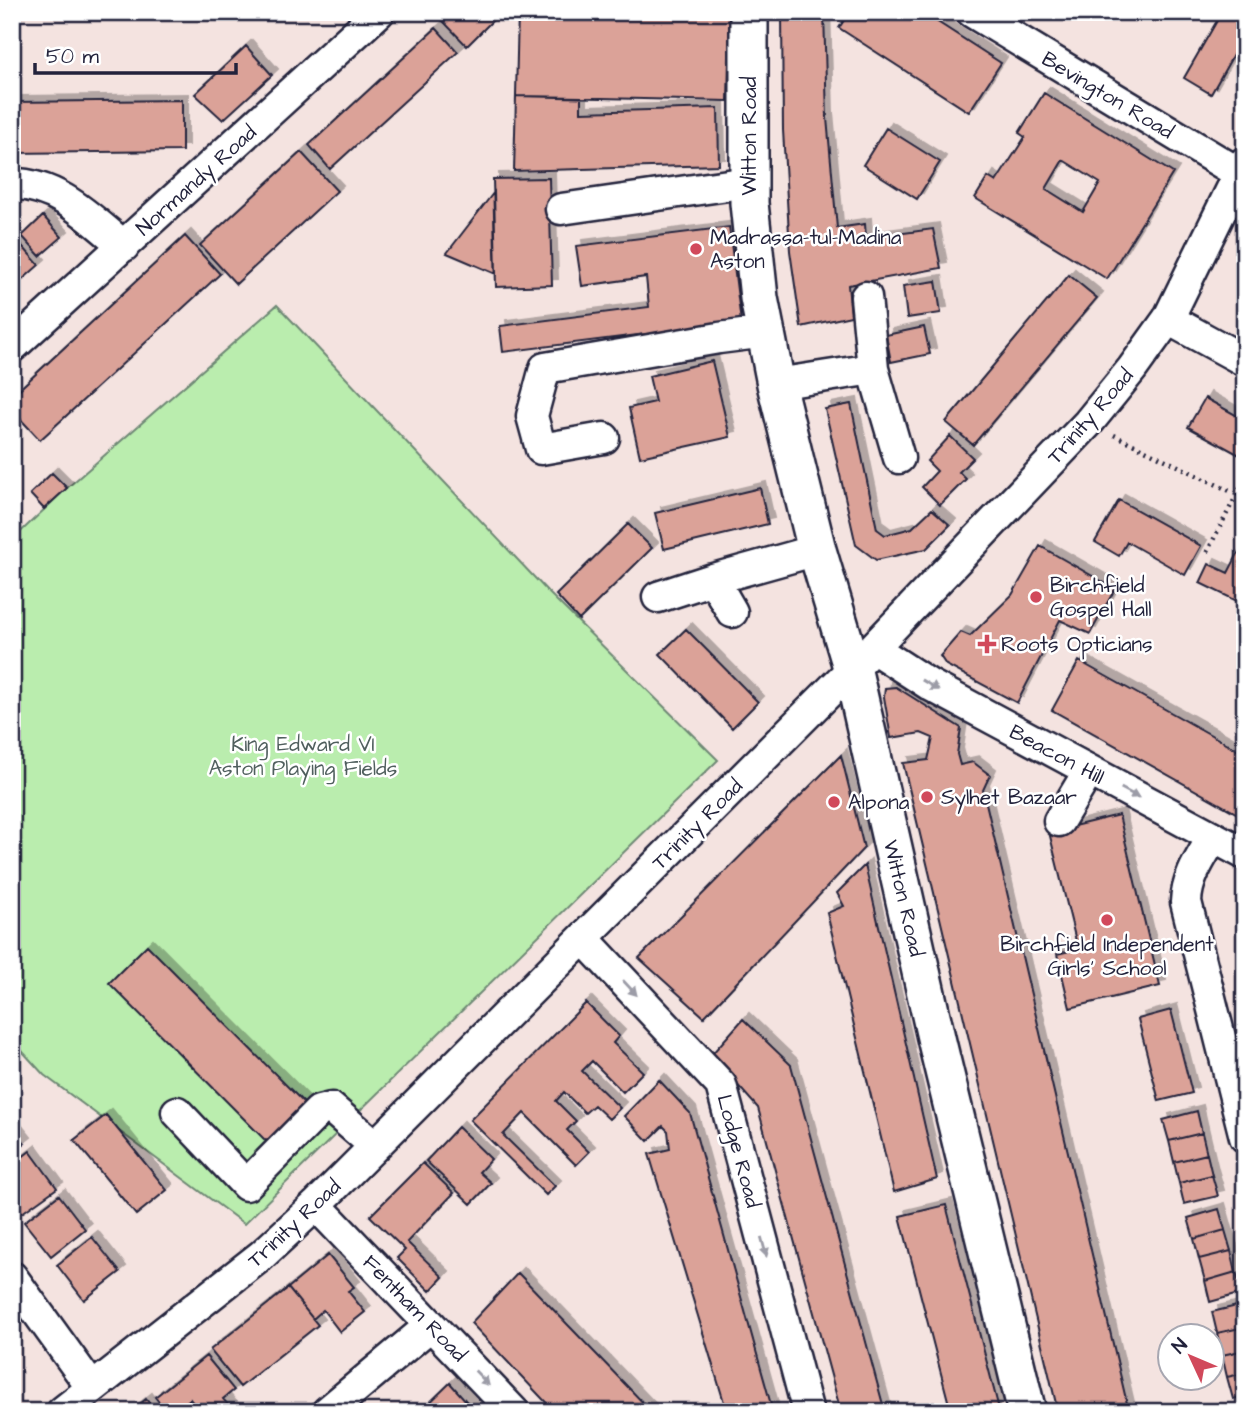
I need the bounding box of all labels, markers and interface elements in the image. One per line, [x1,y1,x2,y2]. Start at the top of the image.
scale bar [35,32,236,76]
text: 50 m [46,42,100,71]
street label: Bevington Road [1035,45,1179,148]
street label: Witton Road [735,76,764,195]
street label: Normandy Road [130,118,264,244]
place label: Madrassa-tul-Madina Aston [710,223,902,276]
marker: Madrassa-tul-Madina Aston [688,241,704,257]
street label: Trinity Road [1041,362,1142,472]
place label: Birchfield Gospel Hall [1050,571,1152,625]
marker: Birchfield Gospel Hall [1028,589,1044,605]
place label: Roots Opticians [1001,630,1153,660]
marker: Roots Opticians [979,636,995,652]
one-way arrow [921,679,940,691]
street label: Beacon Hill [1004,717,1109,792]
park label: King Edward VI Aston Playing Fields [209,730,397,785]
street label: Trinity Road [645,772,751,878]
place label: Sylhet Bazaar [941,783,1077,814]
one-way arrow [1120,787,1140,799]
place label: Alpona [848,788,910,818]
marker: Sylhet Bazaar [919,789,935,805]
marker: Alpona [826,794,842,810]
street label: Witton Road [876,837,931,960]
marker: Birchfield Independent Girls' School [1099,912,1115,928]
place label: Birchfield Independent Girls' School [1000,930,1214,983]
one-way arrow [621,979,637,996]
street label: Lodge Road [708,1091,768,1212]
street label: Trinity Road [241,1172,349,1276]
one-way arrow [759,1236,770,1258]
street label: Fentham Road [356,1248,473,1369]
north arrow [1156,1322,1226,1392]
text: N [1166,1333,1194,1360]
one-way arrow [473,1369,489,1386]

